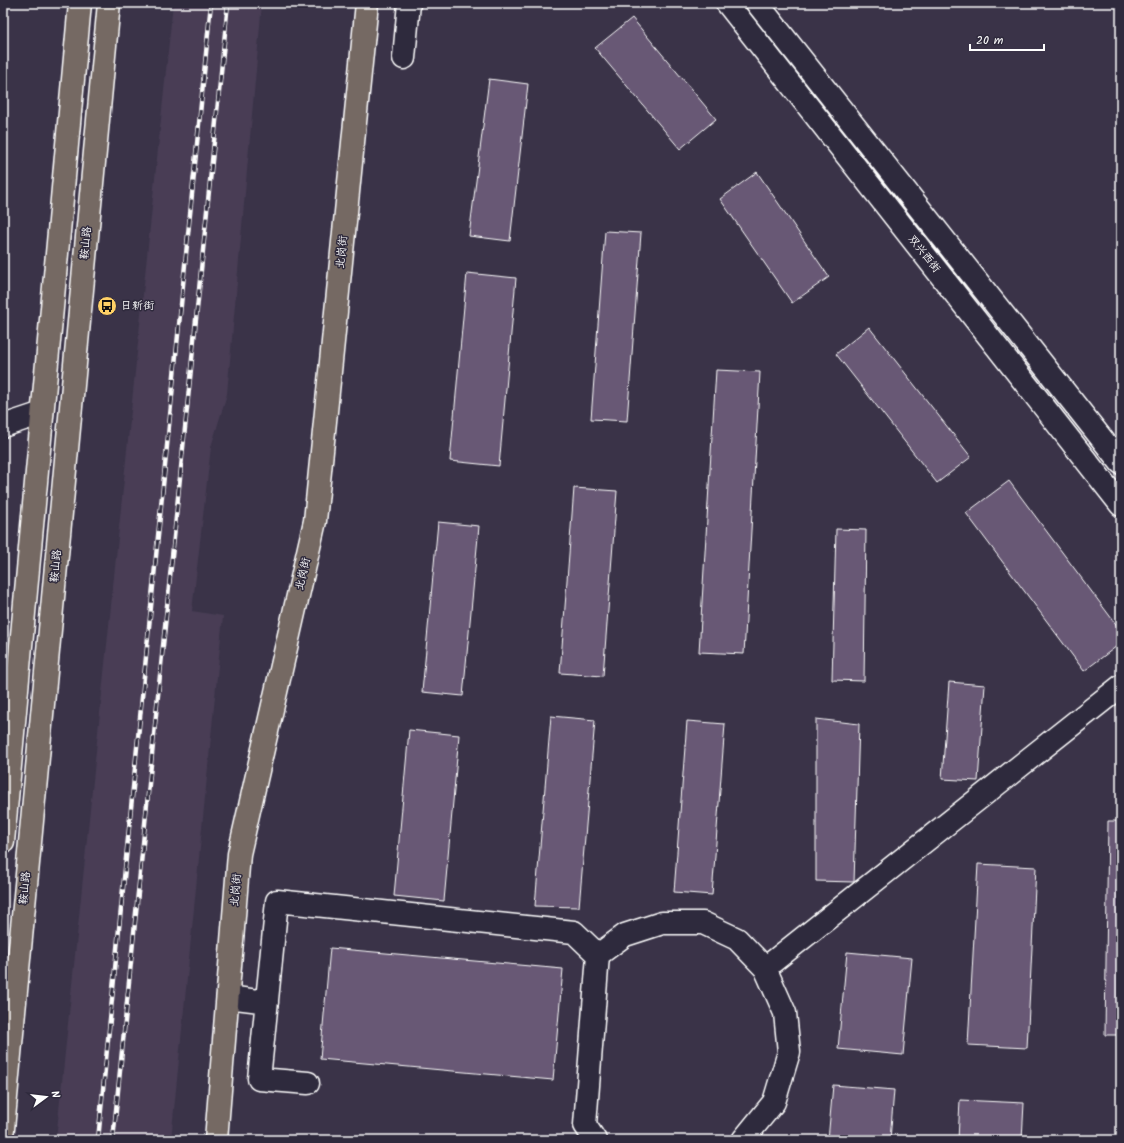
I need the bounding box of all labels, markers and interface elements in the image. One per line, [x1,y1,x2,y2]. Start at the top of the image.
scale bar [970,26,1044,52]
text: 20 m [976,31,1004,50]
street label: 鞍山路 [76,226,96,260]
street label: 双兴西街 [903,231,945,278]
street label: 北岗街 [331,234,353,269]
bus stop icon: 日新街 [96,295,118,317]
place label: 日新街 [121,297,155,315]
street label: 鞍山路 [46,549,66,583]
street label: 北岗街 [291,555,316,592]
street label: 鞍山路 [15,871,35,905]
street label: 北岗街 [226,872,246,907]
north arrow [26,1077,66,1117]
text: N [45,1089,64,1100]

